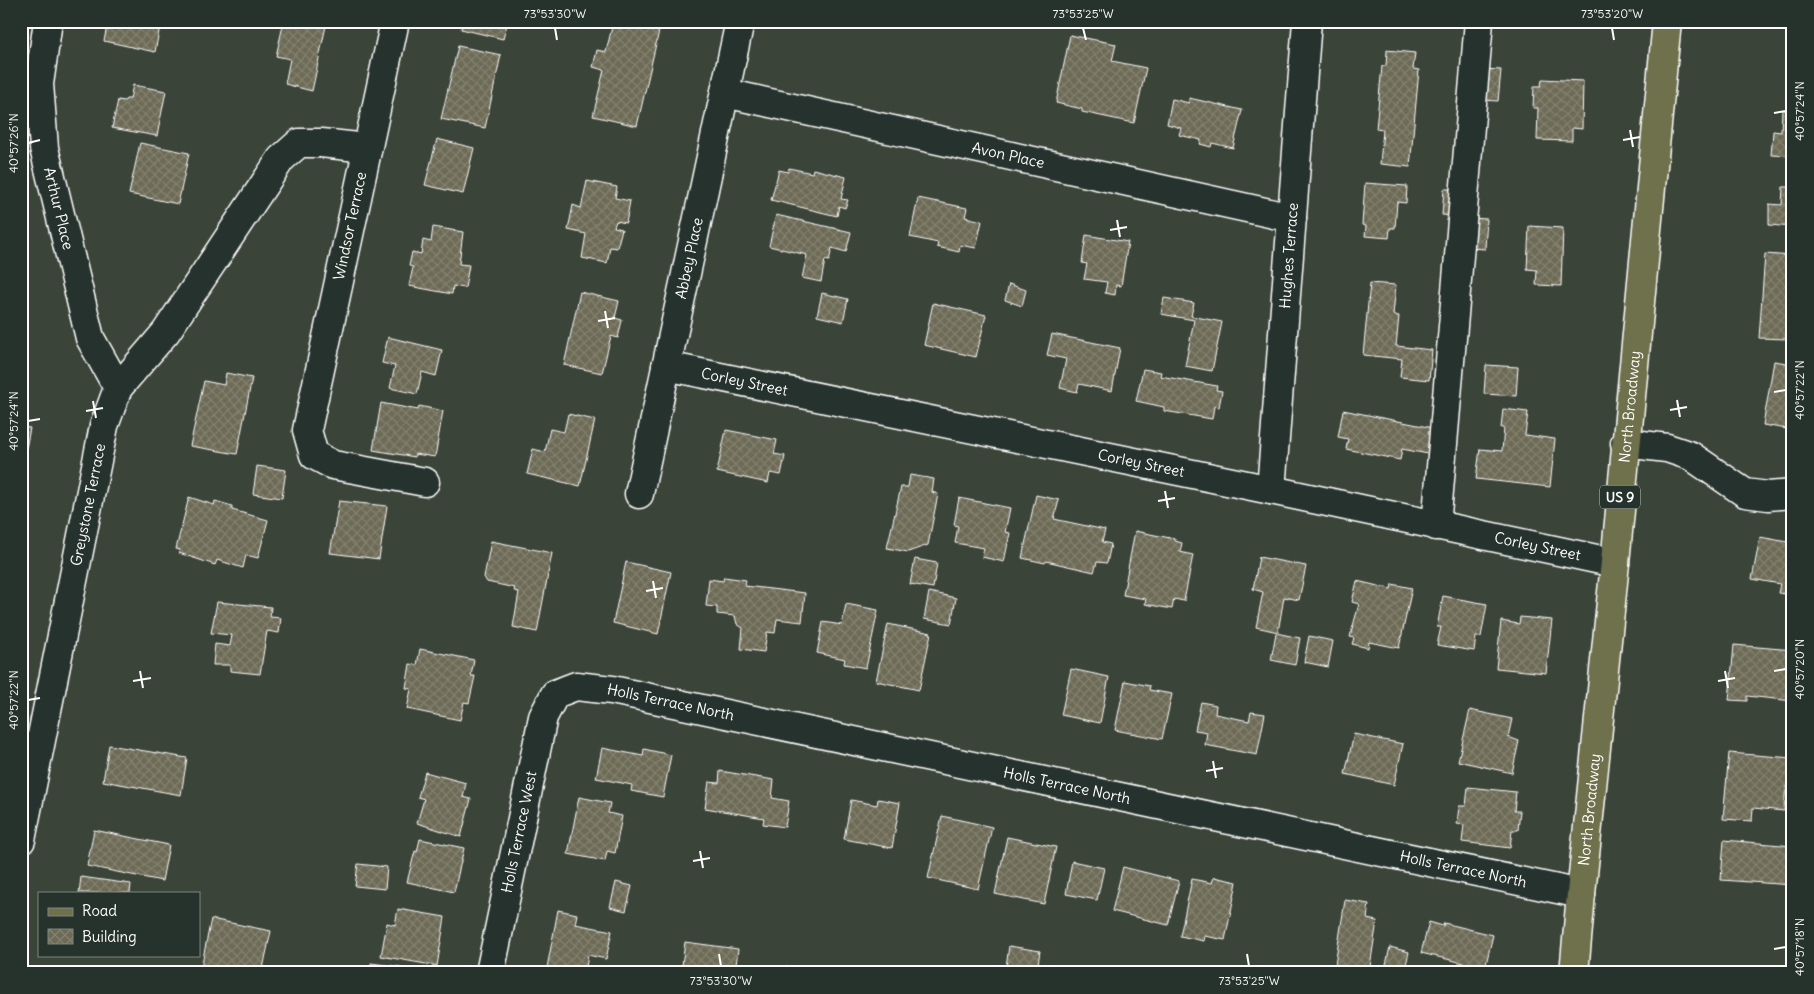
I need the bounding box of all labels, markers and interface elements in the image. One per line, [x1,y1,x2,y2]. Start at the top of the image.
text: 73°53'30"W [524,6,586,21]
text: 73°53'25"W [1052,6,1114,21]
text: 73°53'20"W [1581,6,1643,21]
text: 40°57'24"N [1792,81,1807,141]
text: 40°57'26"N [6,113,21,173]
street label: Avon Place [970,138,1046,172]
street label: Arthur Place [40,165,78,251]
street label: Windsor Terrace [329,170,370,282]
street label: Hughes Terrace [1275,202,1302,309]
street label: Abbey Place [671,216,707,301]
street label: North Broadway [1615,350,1644,464]
text: 40°57'22"N [1792,360,1807,420]
street label: Corley Street [699,363,789,400]
text: 40°57'24"N [6,391,21,451]
street label: Greystone Terrace [66,442,109,568]
street label: Corley Street [1096,445,1186,481]
road number: US 9 [1600,486,1640,508]
street label: Corley Street [1493,528,1583,564]
text: 40°57'20"N [1792,639,1807,699]
text: 40°57'22"N [6,670,21,730]
street label: Holls Terrace North [605,679,736,725]
street label: North Broadway [1574,753,1604,867]
street label: Holls Terrace North [1002,763,1133,808]
street label: Holls Terrace West [497,769,541,895]
street label: Holls Terrace North [1398,846,1529,891]
legend [38,892,200,956]
text: Road [82,901,117,920]
text: 40°57'18"N [1792,918,1807,976]
text: Building [82,927,137,946]
text: 73°53'30"W [690,973,752,988]
text: 73°53'25"W [1218,973,1280,988]

